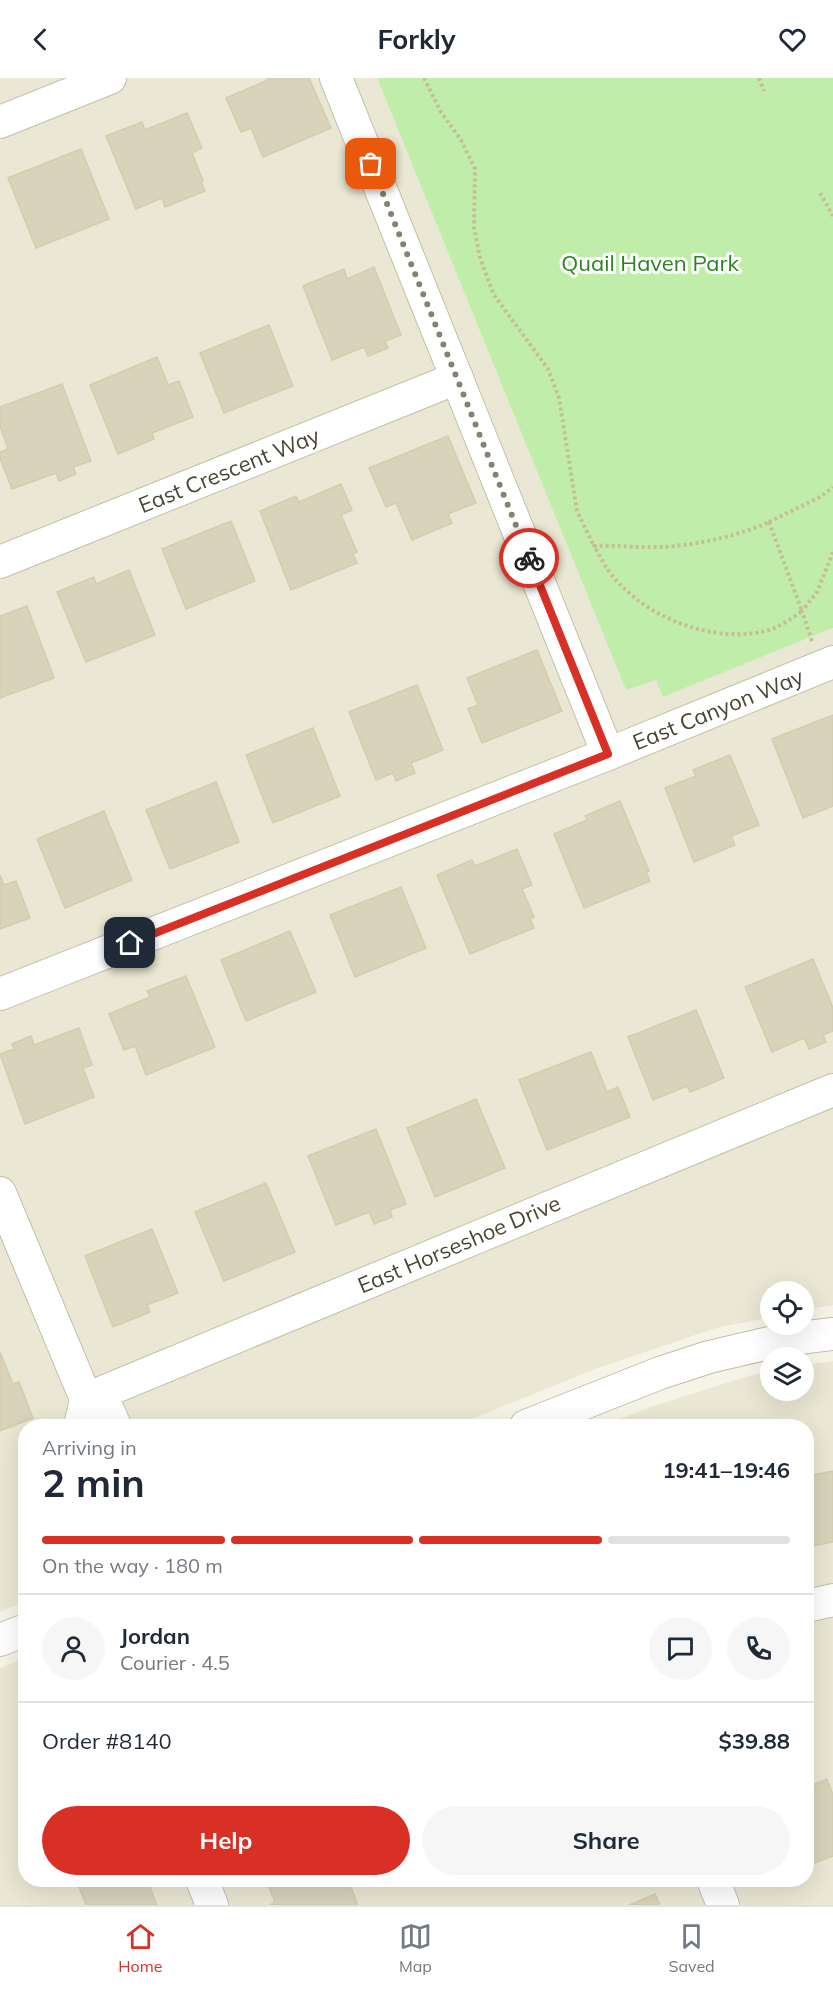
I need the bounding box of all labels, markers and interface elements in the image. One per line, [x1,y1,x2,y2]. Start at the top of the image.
text: Forkly [377,22,456,56]
icon: back [24,23,57,56]
icon: heart [776,23,809,56]
pin [345,138,396,189]
icon: bag [354,147,387,180]
park label: Quail Haven Park [561,249,739,277]
street label: East Crescent Way [134,421,324,519]
courier [499,528,559,588]
icon: bike [513,542,546,575]
street label: East Canyon Way [629,662,808,756]
pin [104,917,155,968]
icon: home [113,926,146,959]
street label: East Horseshoe Drive [353,1189,565,1299]
map controls [760,1281,814,1401]
button: locate [760,1281,814,1335]
button: layers [760,1347,814,1401]
text: Arriving in [42,1435,137,1460]
text: 19:41–19:46 [662,1456,790,1484]
text: 2 min [42,1458,145,1507]
text: On the way · 180 m [42,1553,223,1578]
button: person [42,1617,105,1680]
button: chat [649,1617,712,1680]
button: phone [727,1617,790,1680]
text: Jordan [120,1622,190,1650]
text: Courier · 4.5 [120,1650,230,1675]
text: Order #8140 [42,1727,172,1755]
text: $39.88 [719,1727,790,1755]
button: Help [42,1806,410,1875]
button: Share [422,1806,790,1875]
tab: Home [118,1920,162,1976]
tab: Map [399,1920,432,1976]
tab: Saved [669,1920,715,1976]

